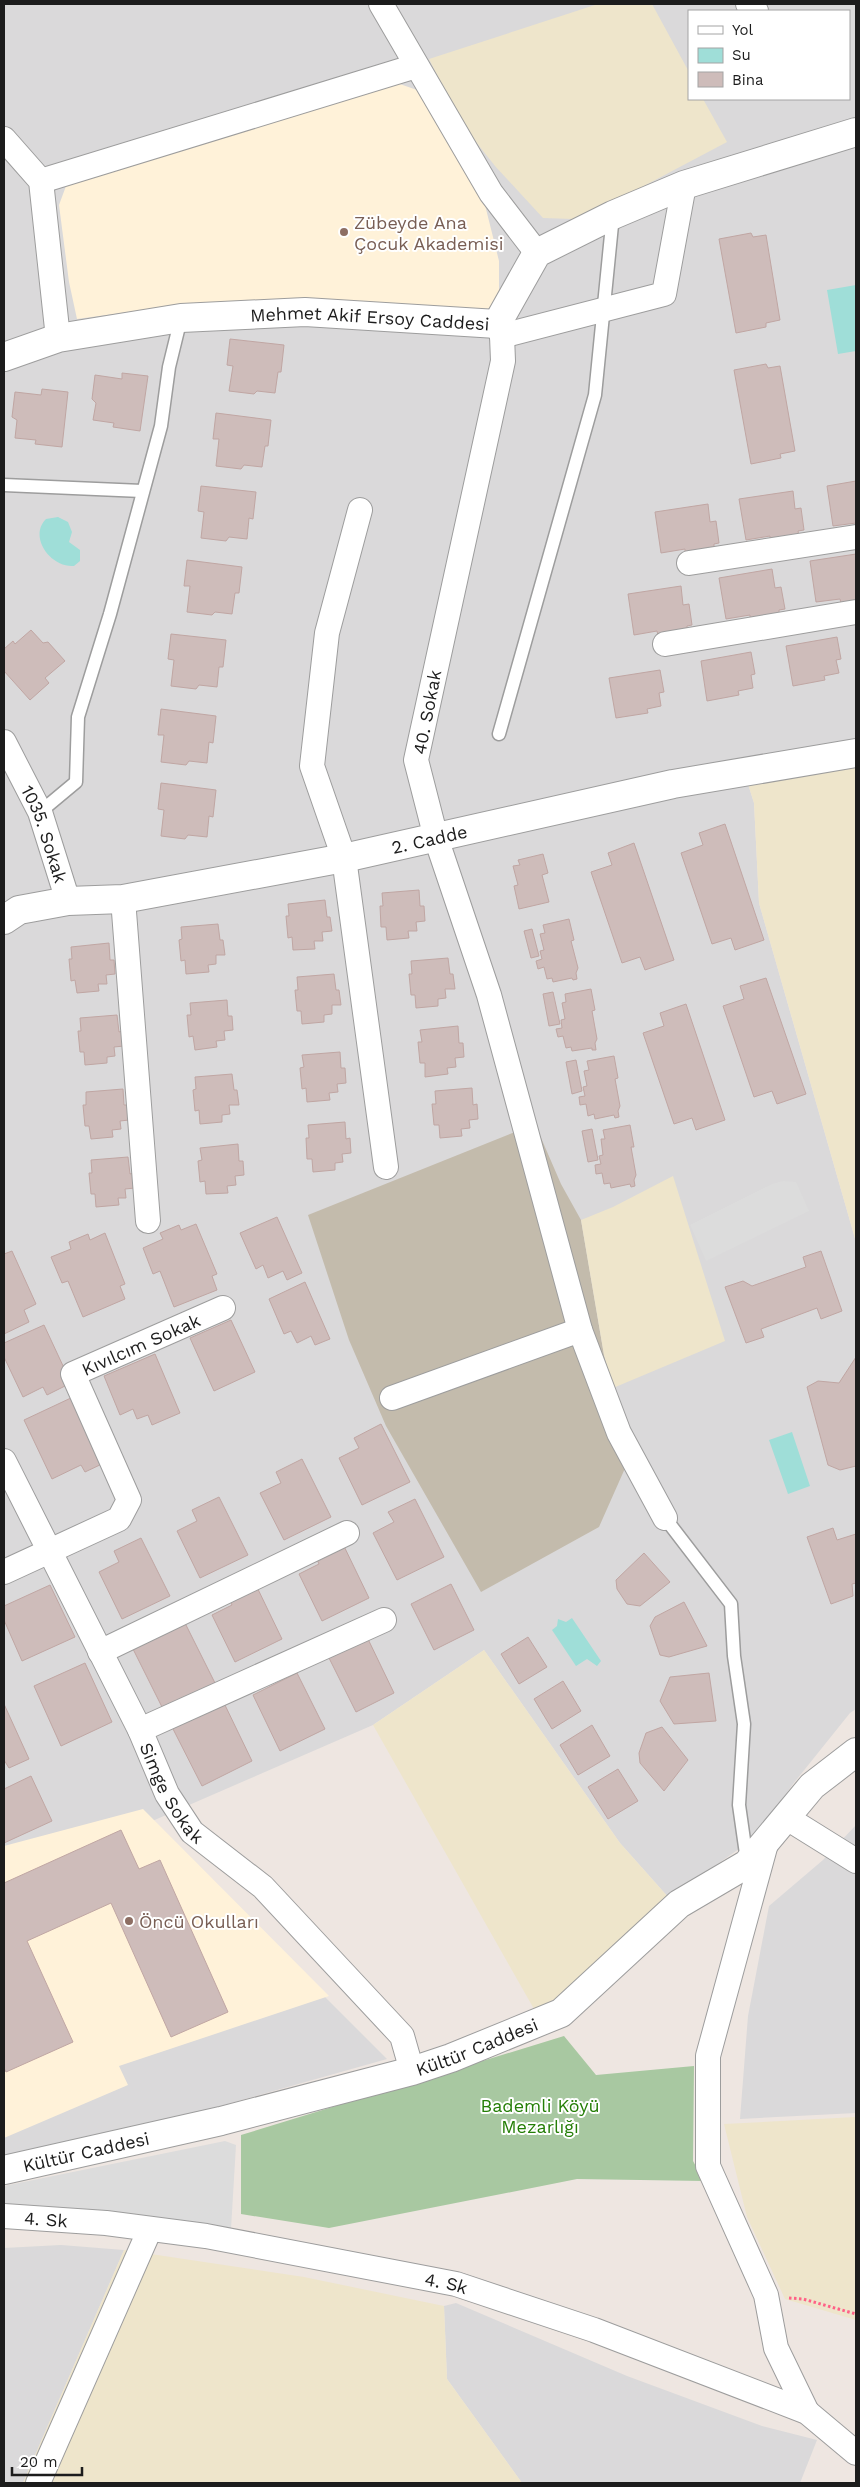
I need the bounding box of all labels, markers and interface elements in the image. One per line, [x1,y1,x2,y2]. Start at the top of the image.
legend [688,10,850,100]
text: Yol [732,21,754,39]
text: Su [732,46,751,64]
text: Bina [732,71,764,89]
place label: Zübeyde Ana Çocuk Akademisi [354,212,504,254]
marker: Zübeyde Ana Çocuk Akademisi [338,226,350,238]
street label: Mehmet Akif Ersoy Caddesi [250,301,490,334]
street label: 40. Sokak [409,668,445,756]
street label: 1035. Sokak [17,781,72,885]
street label: 2. Cadde [389,820,469,858]
street label: Kıvılcım Sokak [78,1309,203,1379]
street label: Simge Sokak [136,1739,208,1848]
place label: Öncü Okulları [139,1911,259,1932]
marker: Öncü Okulları [123,1915,135,1927]
street label: Kültür Caddesi [413,2013,541,2080]
park label: Bademli Köyü Mezarlığı [480,2095,600,2137]
street label: Kültür Caddesi [21,2127,151,2176]
street label: 4. Sk [23,2207,68,2231]
street label: 4. Sk [423,2268,471,2298]
scale bar [12,2444,82,2476]
text: 20 m [20,2453,58,2471]

